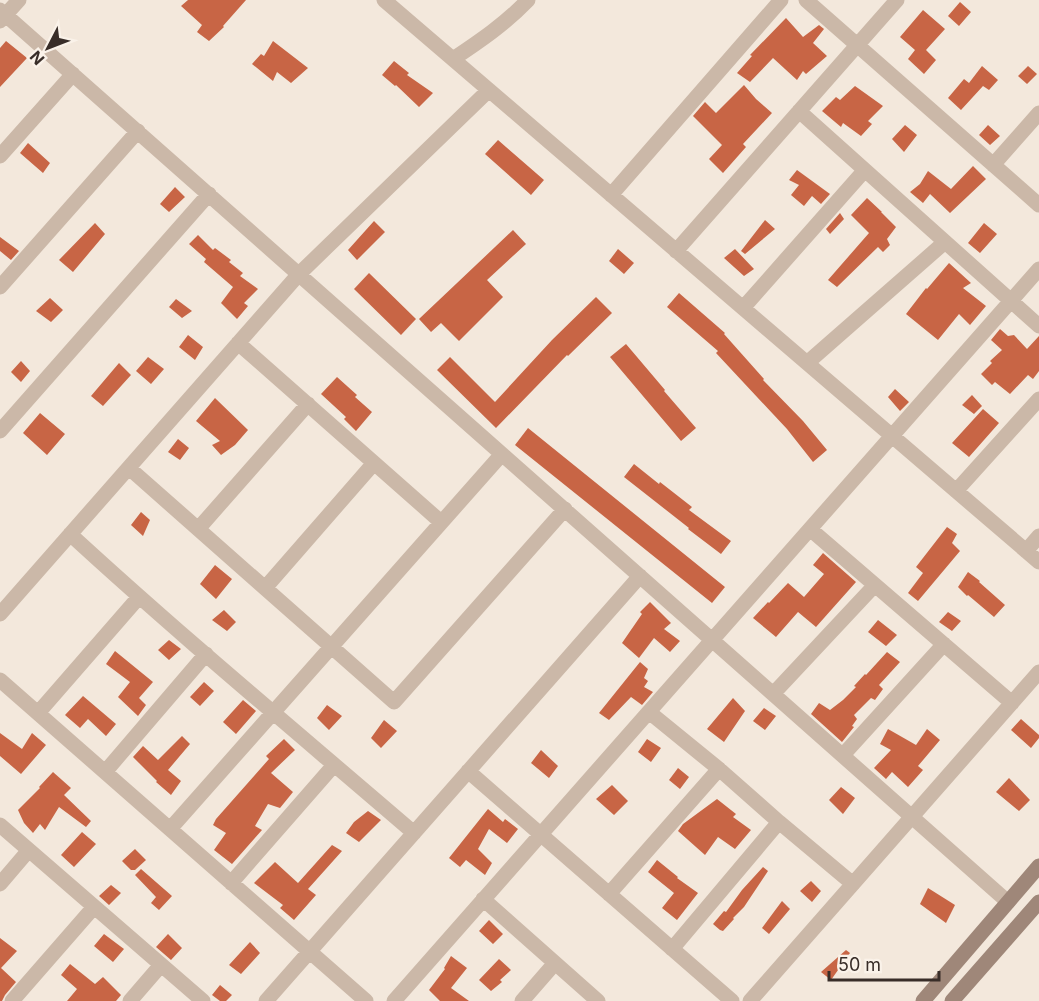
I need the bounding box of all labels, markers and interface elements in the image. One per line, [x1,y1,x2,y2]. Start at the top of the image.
north arrow [18,18,78,78]
text: N [25,47,48,69]
scale bar [829,944,938,982]
text: 50 m [838,954,881,975]

